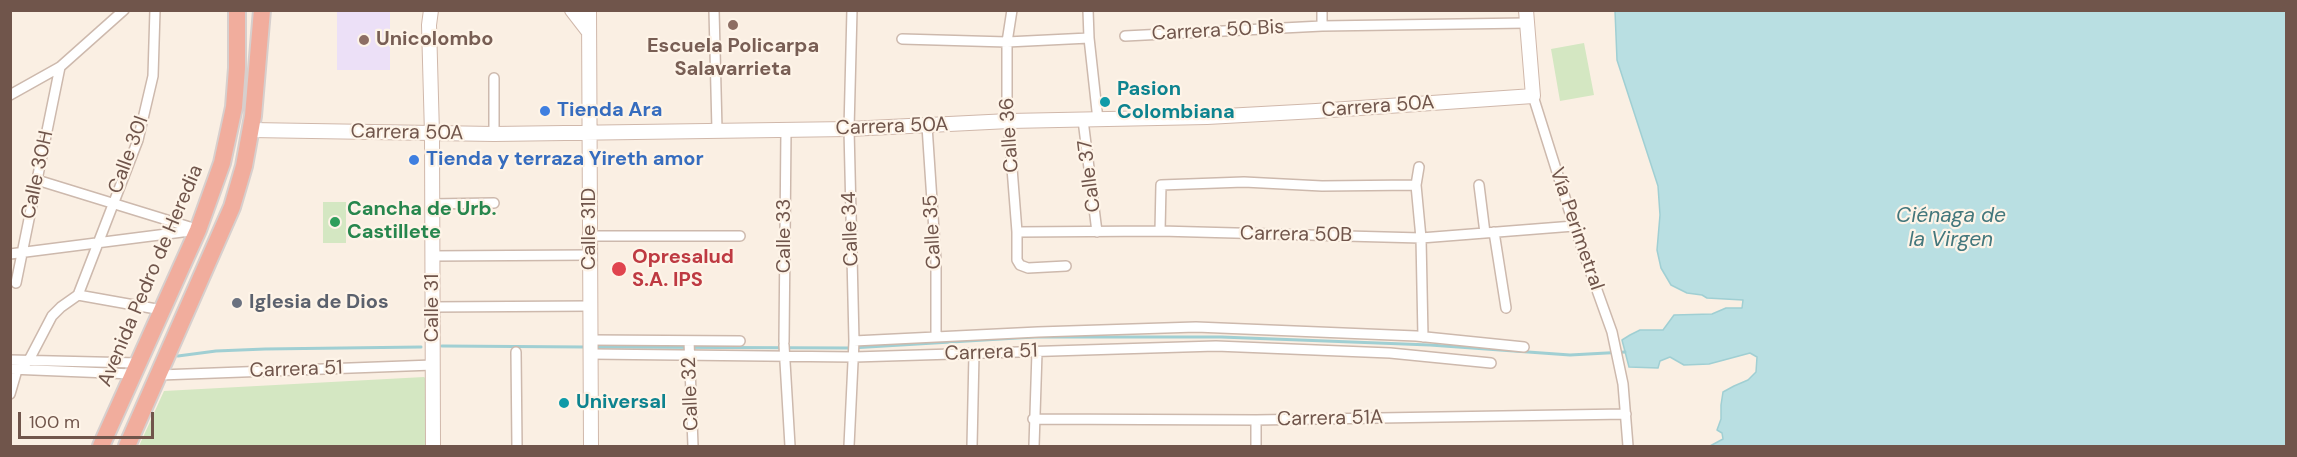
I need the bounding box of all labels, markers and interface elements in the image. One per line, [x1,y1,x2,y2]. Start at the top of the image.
street label: Carrera 50 Bis [1151,16,1285,46]
marker: Escuela Policarpa Salavarrieta [726,18,740,32]
place label: Unicolombo [376,28,494,52]
marker: Unicolombo [357,33,371,47]
place label: Escuela Policarpa Salavarrieta [647,35,819,82]
place label: Pasion Colombiana [1117,78,1235,125]
street label: Carrera 50A [1321,91,1435,123]
marker: Pasion Colombiana [1098,95,1112,109]
street label: Calle 36 [995,97,1025,173]
place label: Tienda Ara [557,99,662,123]
marker: Tienda Ara [538,104,552,118]
street label: Calle 30I [104,113,154,197]
street label: Carrera 50A [835,113,949,141]
street label: Carrera 50A [350,120,464,146]
street label: Calle 30H [17,129,59,221]
street label: Calle 37 [1074,138,1106,214]
place label: Tienda y terraza Yireth amor [426,148,704,172]
marker: Tienda y terraza Yireth amor [407,153,421,167]
street label: Avenida Pedro de Heredia [93,161,209,391]
street label: Vía Perimetral [1544,165,1608,293]
street label: Calle 31D [578,188,602,270]
street label: Calle 34 [838,191,864,267]
street label: Calle 35 [919,194,947,270]
place label: Cancha de Urb. Castillete [347,198,497,245]
street label: Calle 33 [773,199,797,273]
water label: Ciénaga de la Virgen [1896,203,2006,253]
marker: Cancha de Urb. Castillete [328,215,342,229]
street label: Carrera 50B [1240,222,1352,248]
place label: Opresalud S.A. IPS [632,246,734,293]
marker: Opresalud S.A. IPS [610,260,628,278]
street label: Calle 31 [421,274,445,342]
place label: Iglesia de Dios [249,291,389,315]
marker: Iglesia de Dios [230,296,244,310]
street label: Carrera 51 [944,339,1038,367]
street label: Carrera 51 [249,356,343,384]
street label: Calle 32 [678,357,704,431]
place label: Universal [576,391,666,415]
marker: Universal [557,396,571,410]
scale bar [21,400,158,438]
street label: Carrera 51A [1277,406,1383,432]
text: 100 m [29,410,80,434]

